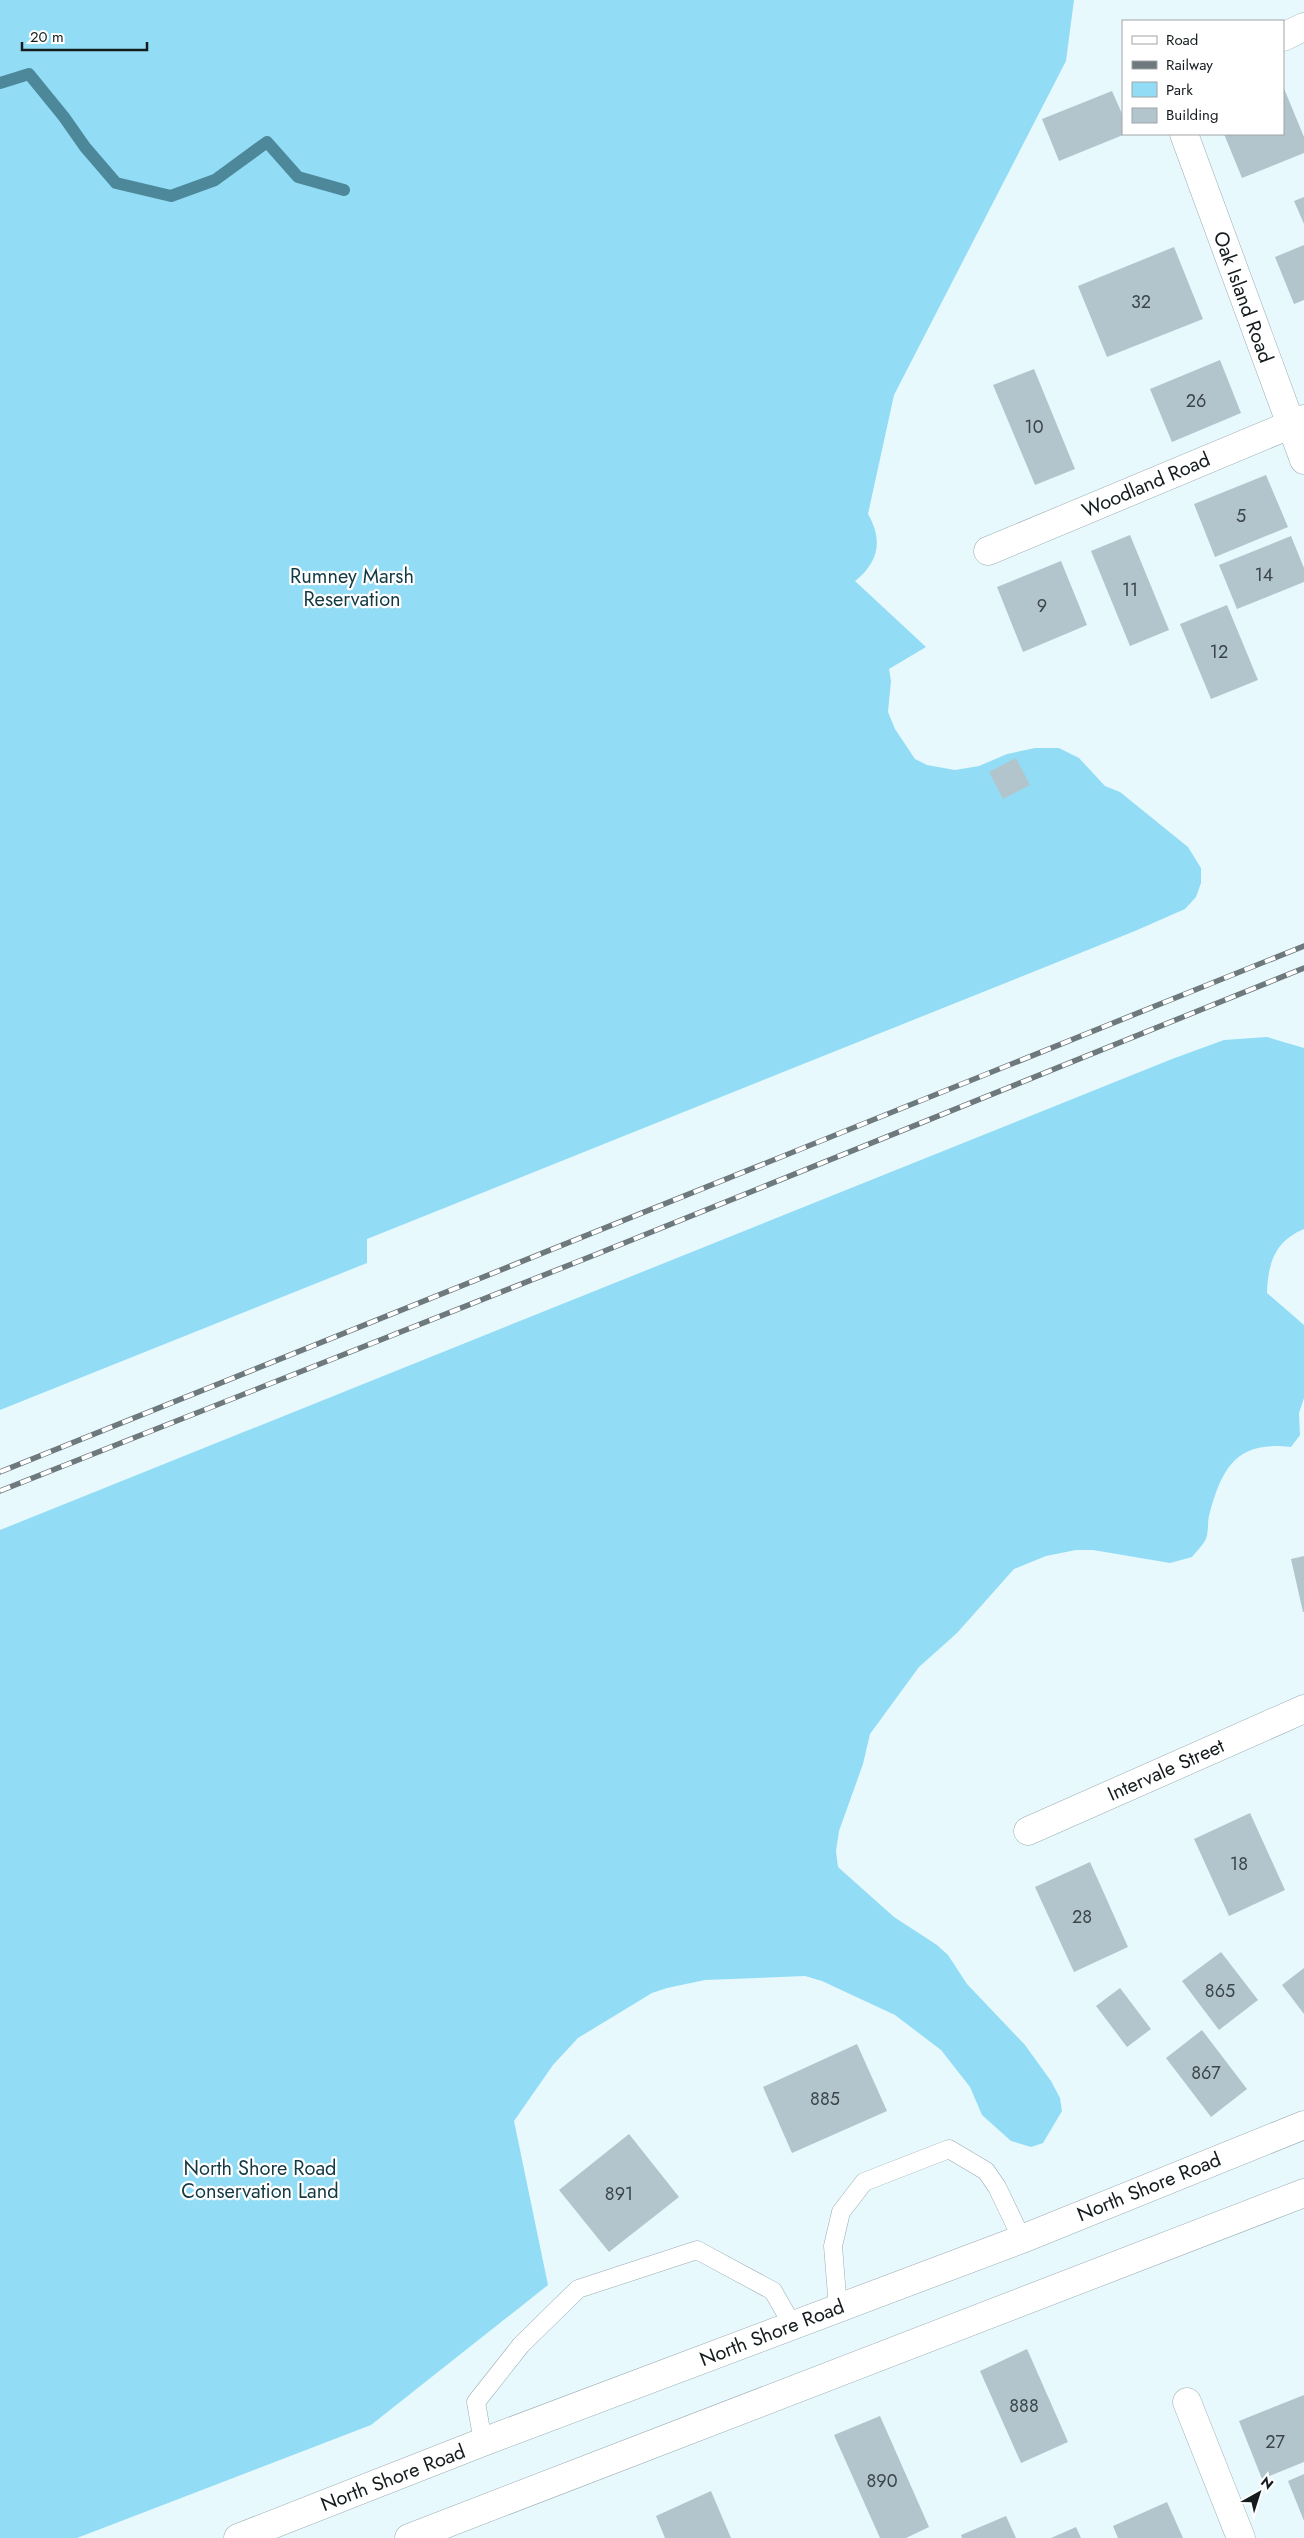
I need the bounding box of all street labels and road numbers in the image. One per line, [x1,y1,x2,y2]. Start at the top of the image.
street label: Oak Island Road [1206,227,1280,367]
street label: Woodland Road [1077,445,1215,525]
street label: Intervale Street [1103,1731,1229,1809]
street label: North Shore Road [1073,2145,1225,2229]
street label: North Shore Road [695,2292,849,2374]
street label: North Shore Road [316,2437,470,2519]

